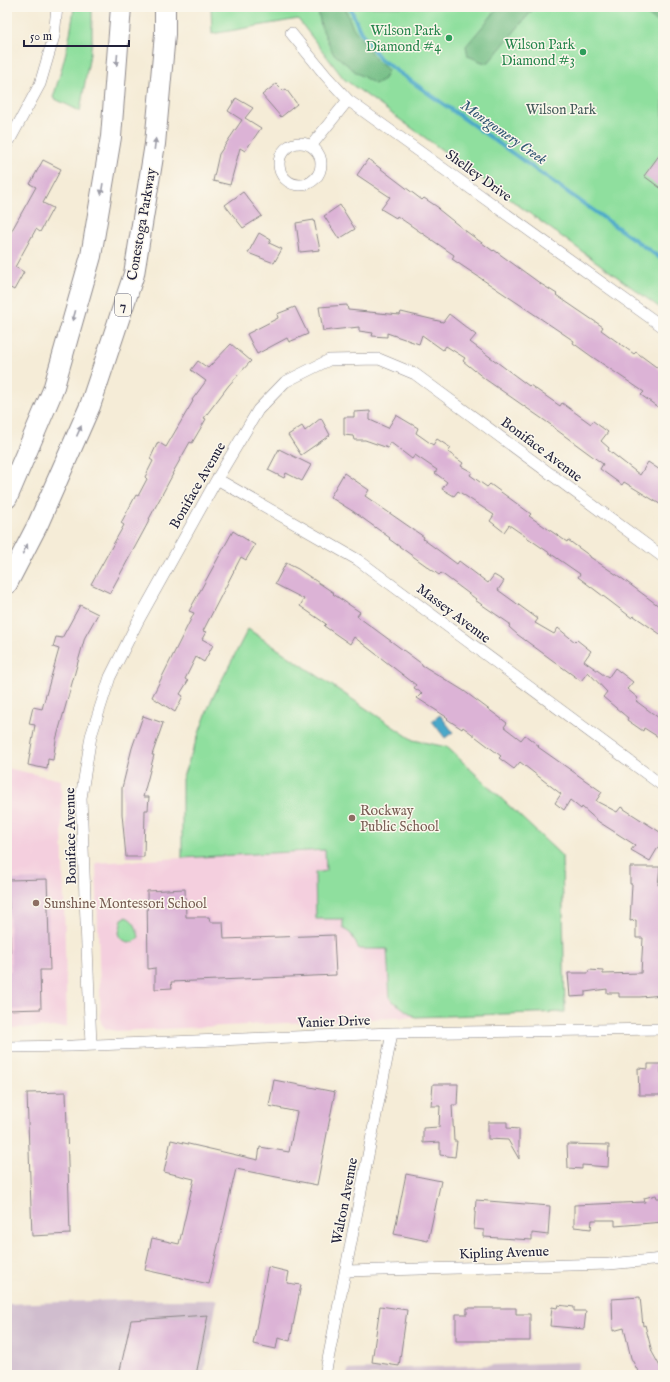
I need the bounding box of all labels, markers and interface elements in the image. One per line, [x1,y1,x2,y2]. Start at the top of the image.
scale bar [24,22,129,48]
place label: Wilson Park Diamond #4 [366,22,442,56]
text: 50 m [30,29,52,44]
marker: Wilson Park Diamond #4 [444,33,454,43]
place label: Wilson Park Diamond #3 [501,36,576,70]
marker: Wilson Park Diamond #3 [578,47,588,57]
one-way arrow [113,54,120,66]
water label: Montgomery Creek [456,96,550,170]
park label: Wilson Park [526,101,597,119]
one-way arrow [152,138,158,150]
street label: Shelley Drive [442,146,516,206]
street label: Conestoga Parkway [123,166,161,282]
one-way arrow [99,183,105,195]
road number: 7 [115,294,131,316]
one-way arrow [71,310,77,322]
street label: Boniface Avenue [497,413,586,487]
one-way arrow [76,425,82,436]
street label: Boniface Avenue [166,438,230,532]
one-way arrow [22,543,28,555]
street label: Massey Avenue [413,580,494,648]
street label: Boniface Avenue [61,787,81,885]
place label: Rockway Public School [360,802,439,836]
marker: Rockway Public School [347,813,357,823]
place label: Sunshine Montessori School [44,895,207,913]
marker: Sunshine Montessori School [31,898,41,908]
street label: Vanier Drive [296,1012,371,1032]
street label: Walton Avenue [328,1156,362,1246]
street label: Kipling Avenue [459,1242,550,1264]

